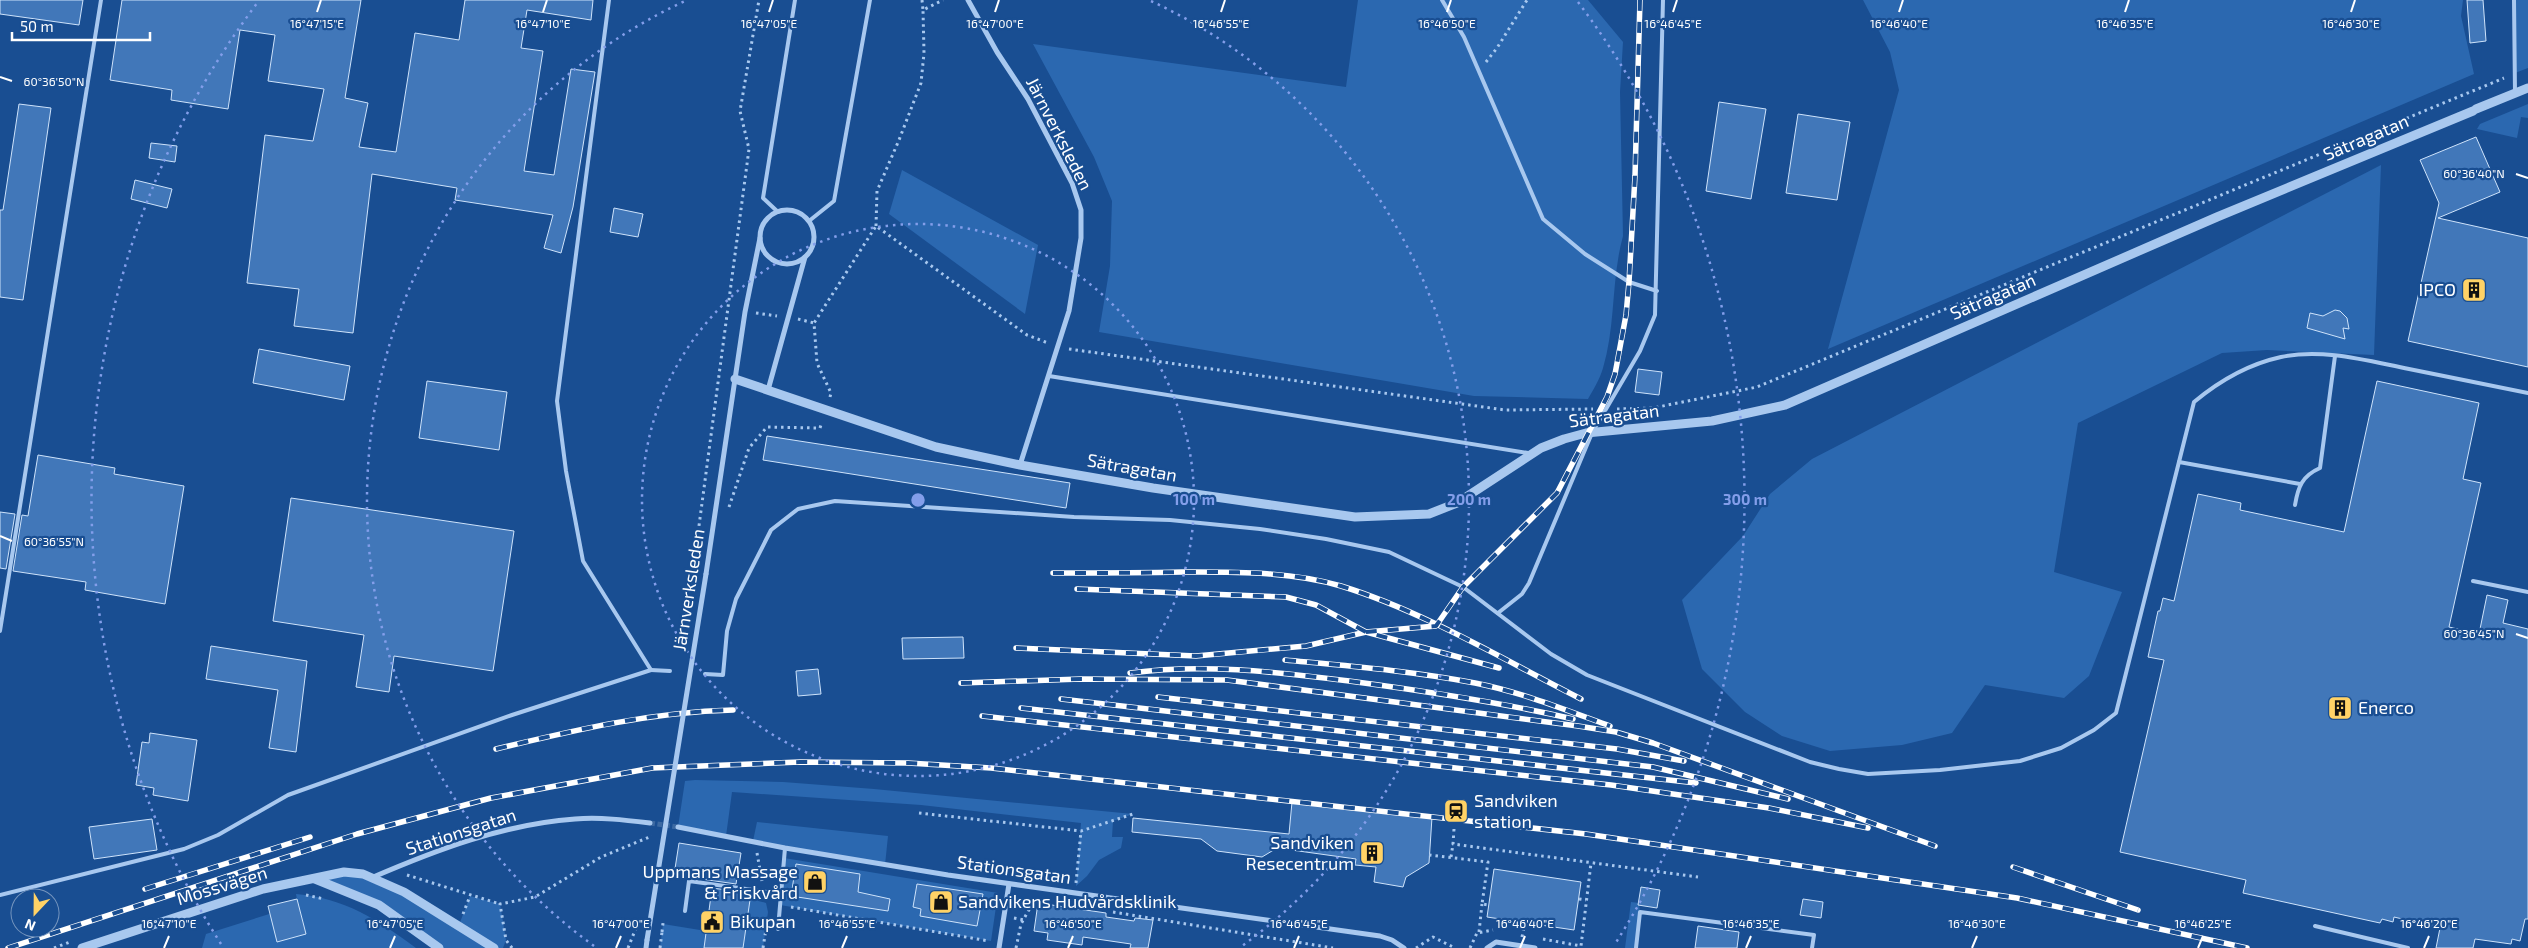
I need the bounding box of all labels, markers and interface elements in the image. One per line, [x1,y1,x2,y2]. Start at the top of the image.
scale bar [12,10,150,42]
text: 16°47'15"E [290,16,344,30]
text: 16°47'10"E [516,16,571,30]
text: 16°47'05"E [741,16,798,30]
text: 16°47'00"E [966,16,1024,30]
text: 16°46'55"E [1193,16,1250,30]
text: 16°46'50"E [1418,16,1476,30]
text: 16°46'45"E [1644,16,1702,30]
text: 16°46'40"E [1870,16,1928,30]
text: 16°46'35"E [2097,16,2154,30]
text: 16°46'30"E [2322,16,2380,30]
text: 50 m [20,17,54,35]
street label: Järnverksleden [1022,73,1098,194]
text: 60°36'50"N [24,74,84,88]
street label: Sätragatan [2319,109,2412,165]
text: 60°36'40"N [2443,166,2505,180]
street label: Sätragatan [1946,268,2039,324]
building icon: IPCO [2461,277,2487,303]
place label: IPCO [2419,278,2456,300]
street label: Sätragatan [1567,399,1660,431]
street label: Sätragatan [1085,448,1179,486]
text: 100 m [1173,490,1215,508]
text: 200 m [1447,490,1491,508]
text: 300 m [1723,490,1767,508]
centre of rings [909,491,927,509]
street label: Järnverksleden [667,527,709,653]
text: 60°36'55"N [24,534,84,548]
text: 60°36'45"N [2444,626,2504,640]
building icon: Enerco [2327,695,2353,721]
place label: Enerco [2358,696,2414,718]
place label: Sandviken station [1474,789,1558,832]
station icon: Sandviken station [1443,798,1469,824]
street label: Stationsgatan [403,803,519,859]
place label: Sandviken Resecentrum [1246,831,1354,874]
building icon: Sandviken Resecentrum [1359,840,1385,866]
street label: Stationsgatan [956,850,1073,888]
place label: Uppmans Massage & Friskvård [642,860,798,903]
street label: Mossvägen [174,861,270,909]
shop icon: Uppmans Massage & Friskvård [802,869,828,895]
north arrow [10,888,60,938]
shop icon: Sandvikens Hudvårdsklinik [928,889,954,915]
place label: Sandvikens Hudvårdsklinik [958,890,1176,912]
public building icon: Bikupan [699,909,725,935]
place label: Bikupan [730,910,796,932]
text: N [22,916,38,935]
text: 16°47'10"E [142,916,197,930]
text: 16°47'05"E [367,916,424,930]
text: 16°47'00"E [592,916,650,930]
text: 16°46'55"E [819,916,876,930]
text: 16°46'50"E [1044,916,1102,930]
text: 16°46'45"E [1270,916,1328,930]
text: 16°46'40"E [1496,916,1554,930]
text: 16°46'35"E [1723,916,1780,930]
text: 16°46'30"E [1948,916,2006,930]
text: 16°46'25"E [2175,916,2232,930]
text: 16°46'20"E [2400,916,2458,930]

